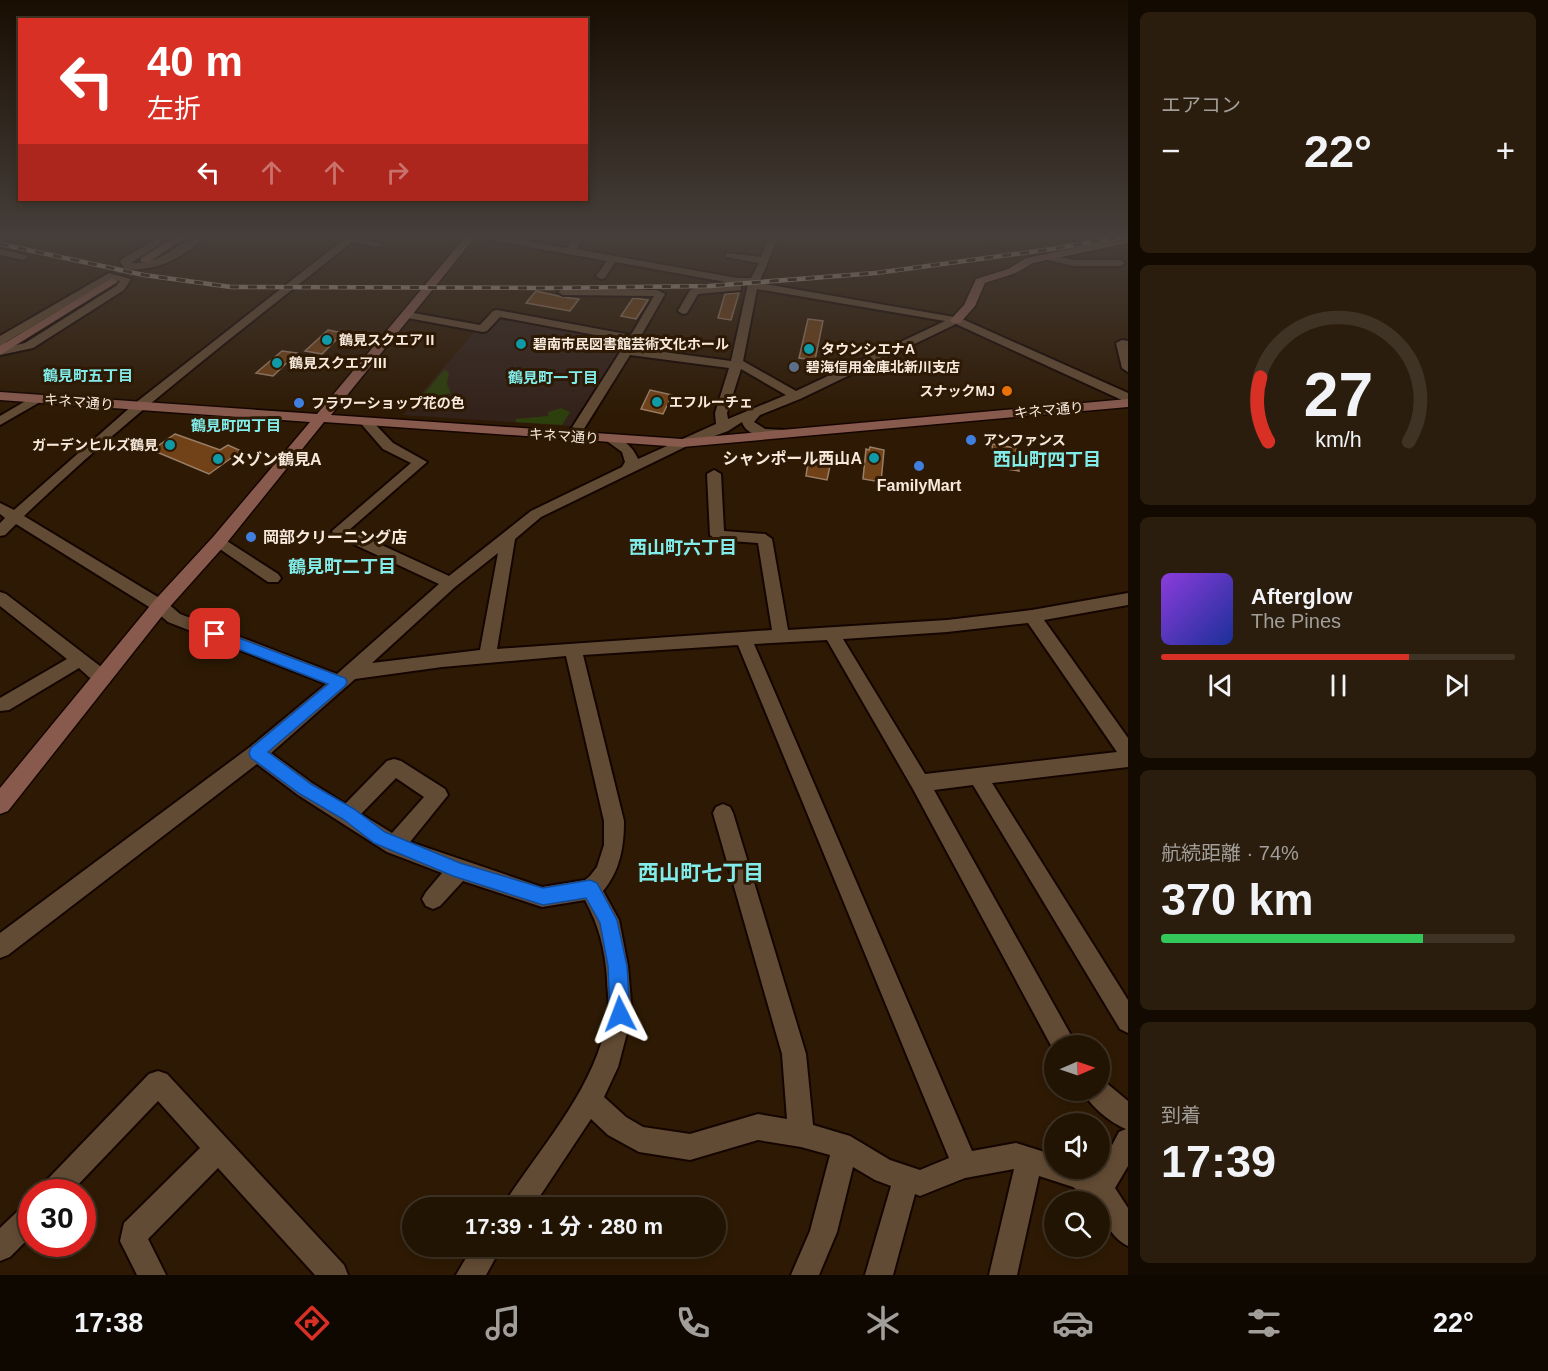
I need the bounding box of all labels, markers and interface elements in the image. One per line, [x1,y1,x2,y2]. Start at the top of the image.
text: 40 m [147,38,243,85]
icon: left [48,42,126,120]
text: 左折 [147,94,201,124]
text: エアコン [1161,94,1241,116]
text: 22° [1304,126,1372,177]
text: − [1161,132,1180,169]
text: + [1496,132,1515,169]
icon: left [192,156,225,189]
icon: ahead [255,156,288,189]
icon: ahead [318,156,351,189]
icon: right [381,156,414,189]
place label: 鶴見スクエアⅡ [339,332,437,348]
marker: 鶴見スクエアⅡ [320,333,334,347]
place label: 碧南市民図書館芸術文化ホール [533,336,729,352]
marker: 碧南市民図書館芸術文化ホール [514,337,528,351]
place label: タウンシエナA [821,341,915,357]
marker: タウンシエナA [802,342,816,356]
place label: 鶴見スクエアⅢ [289,355,387,371]
marker: 鶴見スクエアⅢ [270,356,284,370]
place label: 碧海信用金庫北新川支店 [806,359,960,375]
marker: 碧海信用金庫北新川支店 [787,360,801,374]
text: 27 [1303,360,1373,429]
district label: 鶴見町五丁目 [43,367,133,384]
district label: 鶴見町一丁目 [508,369,598,386]
place label: スナックMJ [920,383,995,399]
marker: スナックMJ [1000,384,1014,398]
street label: キネマ通り [43,391,115,413]
place label: エフルーチェ [669,394,753,410]
place label: フラワーショップ花の色 [311,395,465,411]
marker: エフルーチェ [650,395,664,409]
marker: フラワーショップ花の色 [292,396,306,410]
street label: キネマ通り [1013,399,1085,421]
district label: 鶴見町四丁目 [191,417,281,434]
street label: キネマ通り [529,426,599,446]
text: km/h [1315,428,1361,452]
place label: アンファンス [983,432,1066,448]
marker: アンファンス [964,433,978,447]
place label: ガーデンヒルズ鶴見 [32,437,158,453]
marker: ガーデンヒルズ鶴見 [163,438,177,452]
place label: シャンポール西山A [722,450,862,467]
district label: 西山町四丁目 [993,450,1101,470]
place label: メゾン鶴見A [230,451,322,468]
marker: シャンポール西山A [867,451,881,465]
marker: メゾン鶴見A [211,452,225,466]
marker: FamilyMart [912,459,926,473]
place label: FamilyMart [877,477,962,494]
place label: 岡部クリーニング店 [263,528,407,546]
marker: 岡部クリーニング店 [244,530,258,544]
district label: 西山町六丁目 [629,538,737,558]
district label: 鶴見町二丁目 [288,557,396,577]
text: Afterglow [1251,584,1352,609]
pin [189,608,240,659]
text: The Pines [1251,610,1341,632]
icon: arrive [198,617,231,650]
icon: previous [1204,669,1237,702]
icon: pause [1322,669,1355,702]
icon: next [1440,669,1473,702]
text: 航続距離 · 74% [1161,842,1299,864]
district label: 西山町七丁目 [638,861,764,884]
text: 370 km [1161,874,1314,925]
position arrow [588,982,652,1046]
north arrow [1044,1035,1110,1101]
map controls [1044,1035,1110,1257]
text: 到着 [1161,1104,1201,1126]
button: sound [1044,1113,1110,1179]
text: 17:39 [1161,1136,1276,1187]
speed limit sign: 30 [18,1179,96,1257]
button: search [1044,1191,1110,1257]
text: 17:39 · 1 分 · 280 m [465,1214,663,1239]
icon: directions [291,1302,333,1344]
icon: music [482,1302,524,1344]
icon: phone [672,1302,714,1344]
icon: climate [862,1302,904,1344]
icon: car [1052,1302,1094,1344]
icon: filters [1243,1302,1285,1344]
text: 17:38 [74,1308,143,1338]
text: 22° [1433,1308,1474,1338]

